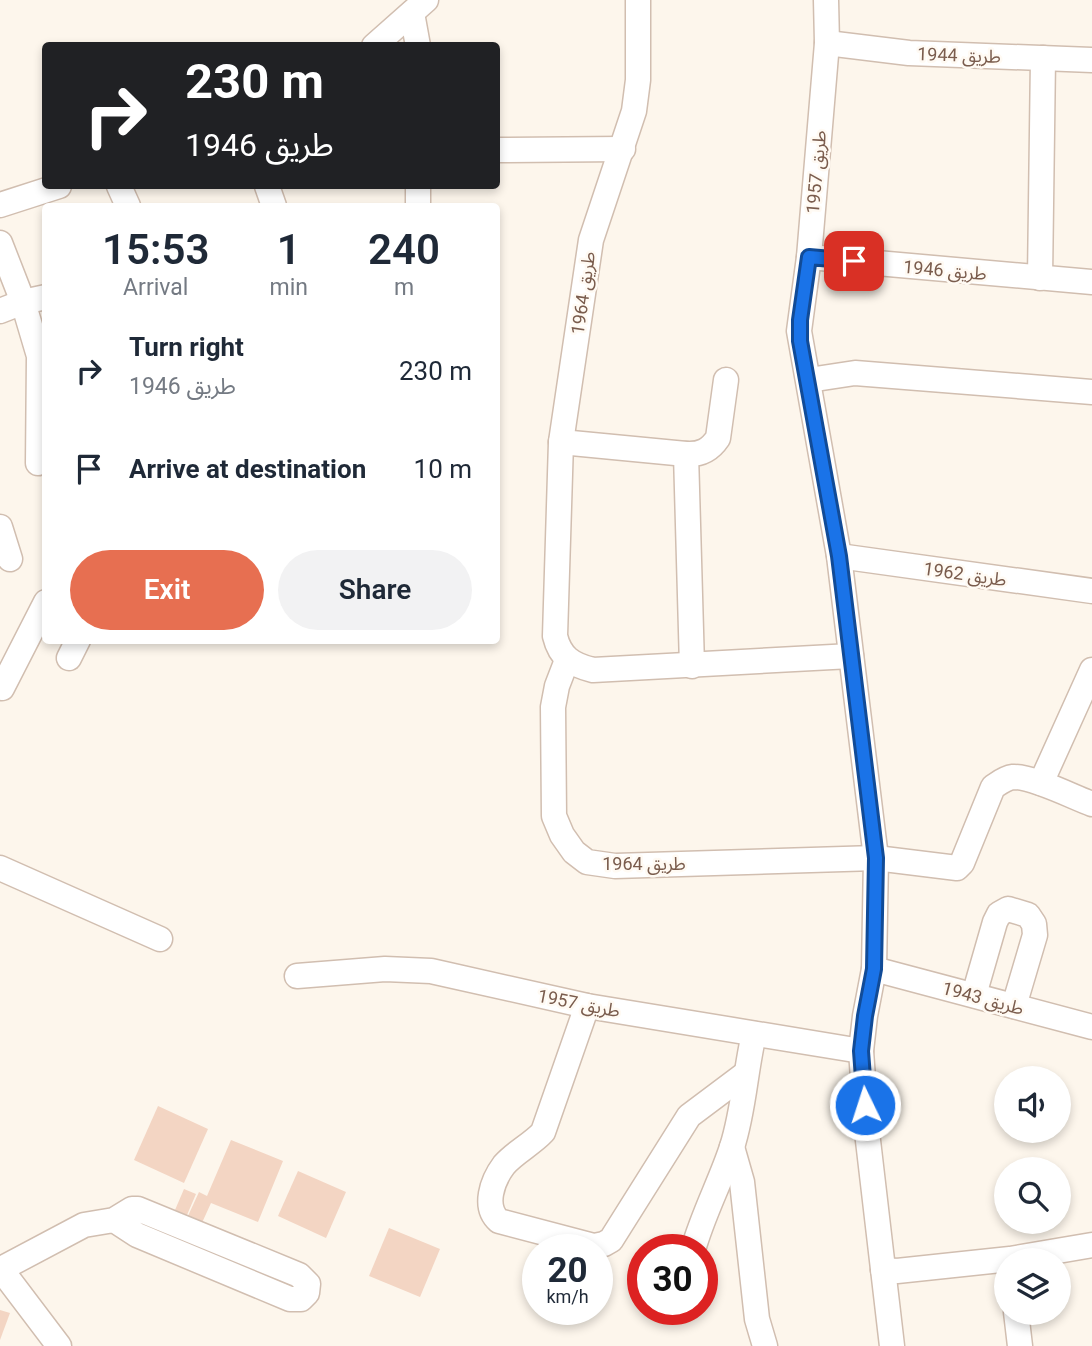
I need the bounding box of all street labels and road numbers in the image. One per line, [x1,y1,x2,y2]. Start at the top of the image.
street label: طريق 1944 [917,43,1001,68]
street label: طريق 1957 [802,129,831,215]
street label: طريق 1964 [567,250,600,336]
street label: طريق 1946 [902,256,988,285]
street label: طريق 1962 [922,558,1008,591]
street label: طريق 1964 [602,853,686,875]
street label: طريق 1943 [940,977,1026,1020]
street label: طريق 1957 [536,985,622,1022]

